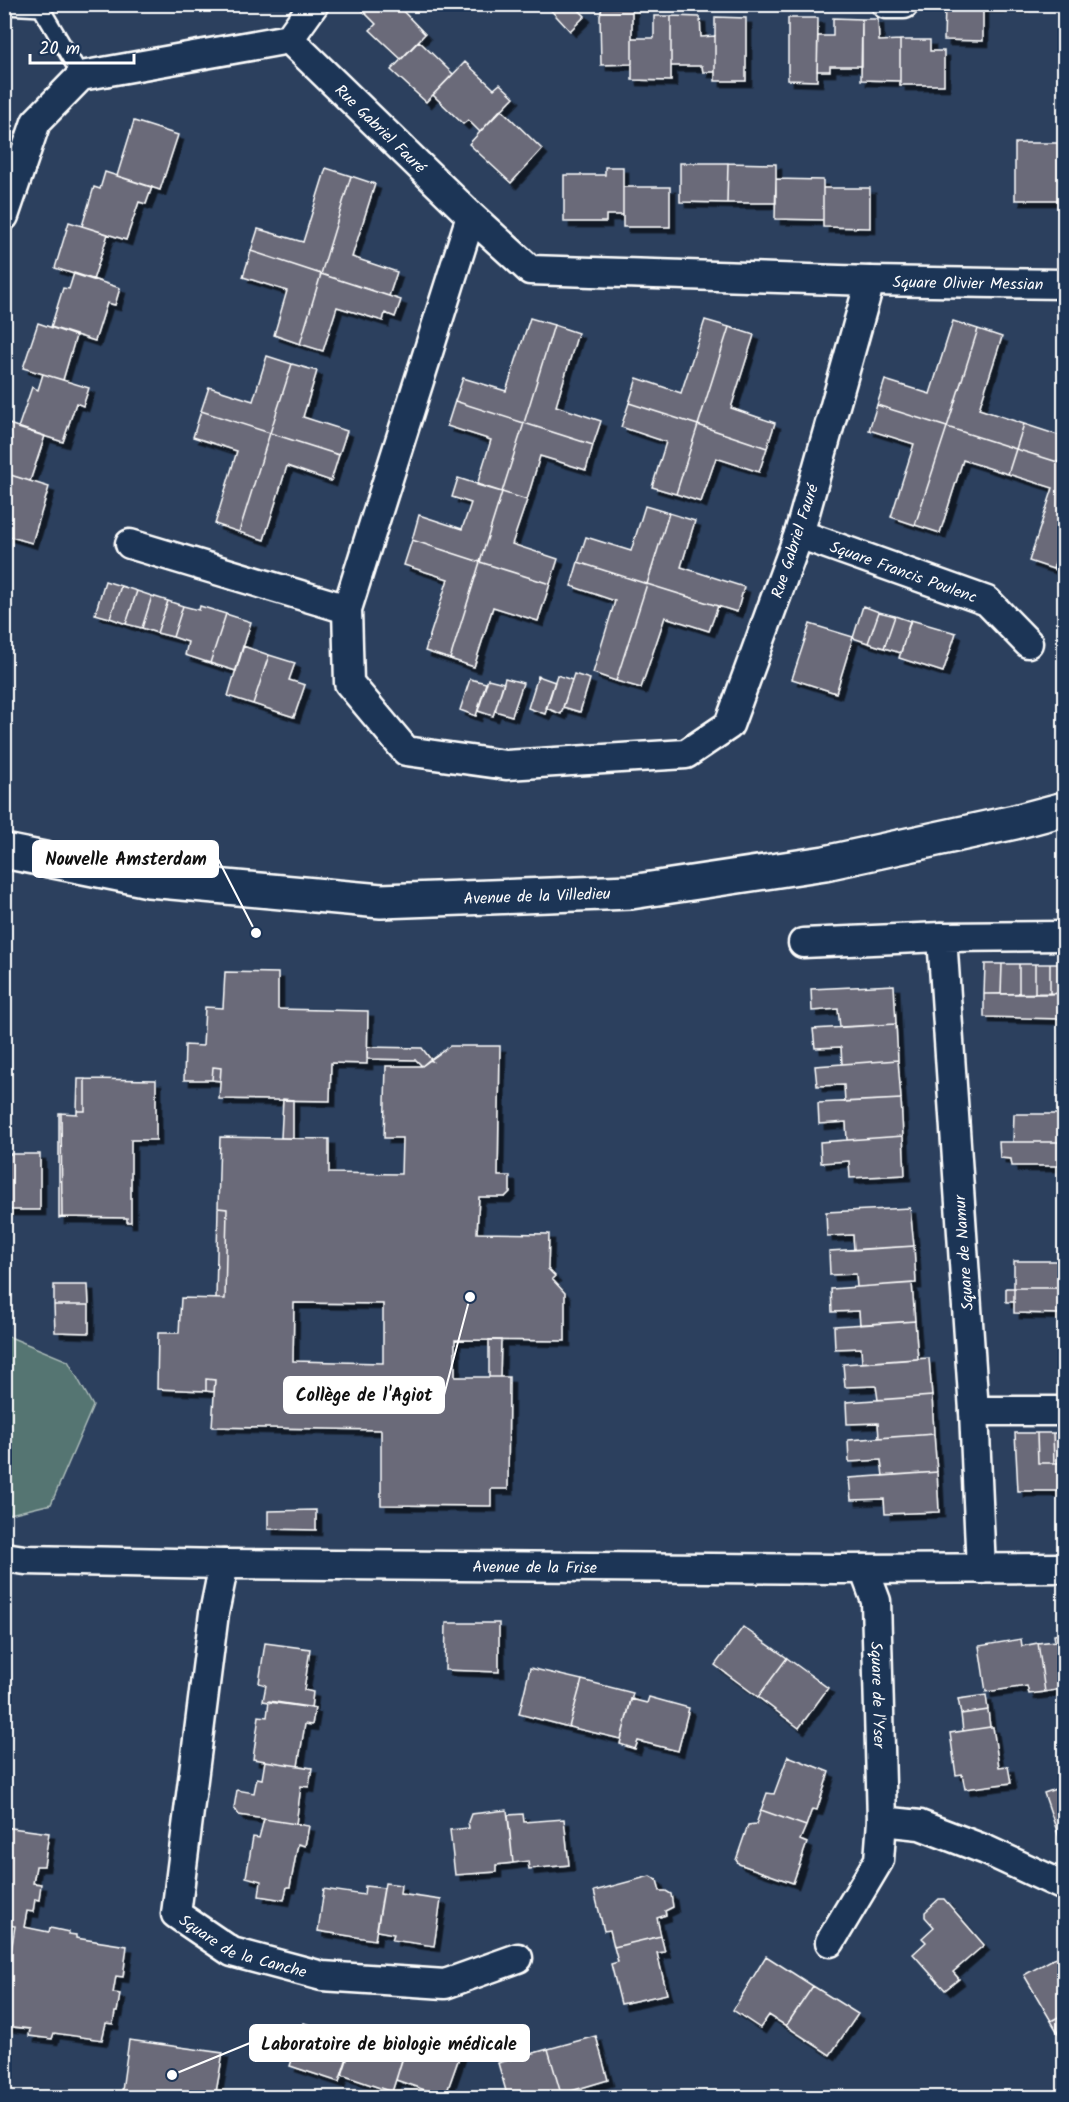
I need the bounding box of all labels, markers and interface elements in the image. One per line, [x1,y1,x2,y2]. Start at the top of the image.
scale bar [30,27,134,65]
text: 20 m [39,35,80,64]
street label: Rue Gabriel Fauré [328,79,432,180]
street label: Square Olivier Messian [892,270,1043,298]
street label: Rue Gabriel Fauré [765,480,826,602]
street label: Square Francis Poulenc [826,535,980,610]
callout: Nouvelle Amsterdam [33,841,218,877]
text: Nouvelle Amsterdam [45,846,207,875]
street label: Avenue de la Villedieu [463,882,611,912]
street label: Square de Namur [948,1193,981,1312]
callout: Collège de l'Agiot [284,1377,444,1413]
text: Collège de l'Agiot [296,1382,433,1411]
street label: Avenue de la Frise [472,1555,597,1581]
street label: Square de l'Yser [863,1641,891,1750]
street label: Square de la Canche [173,1909,309,1985]
callout: Laboratoire de biologie médicale [250,2025,529,2061]
text: Laboratoire de biologie médicale [261,2031,517,2060]

